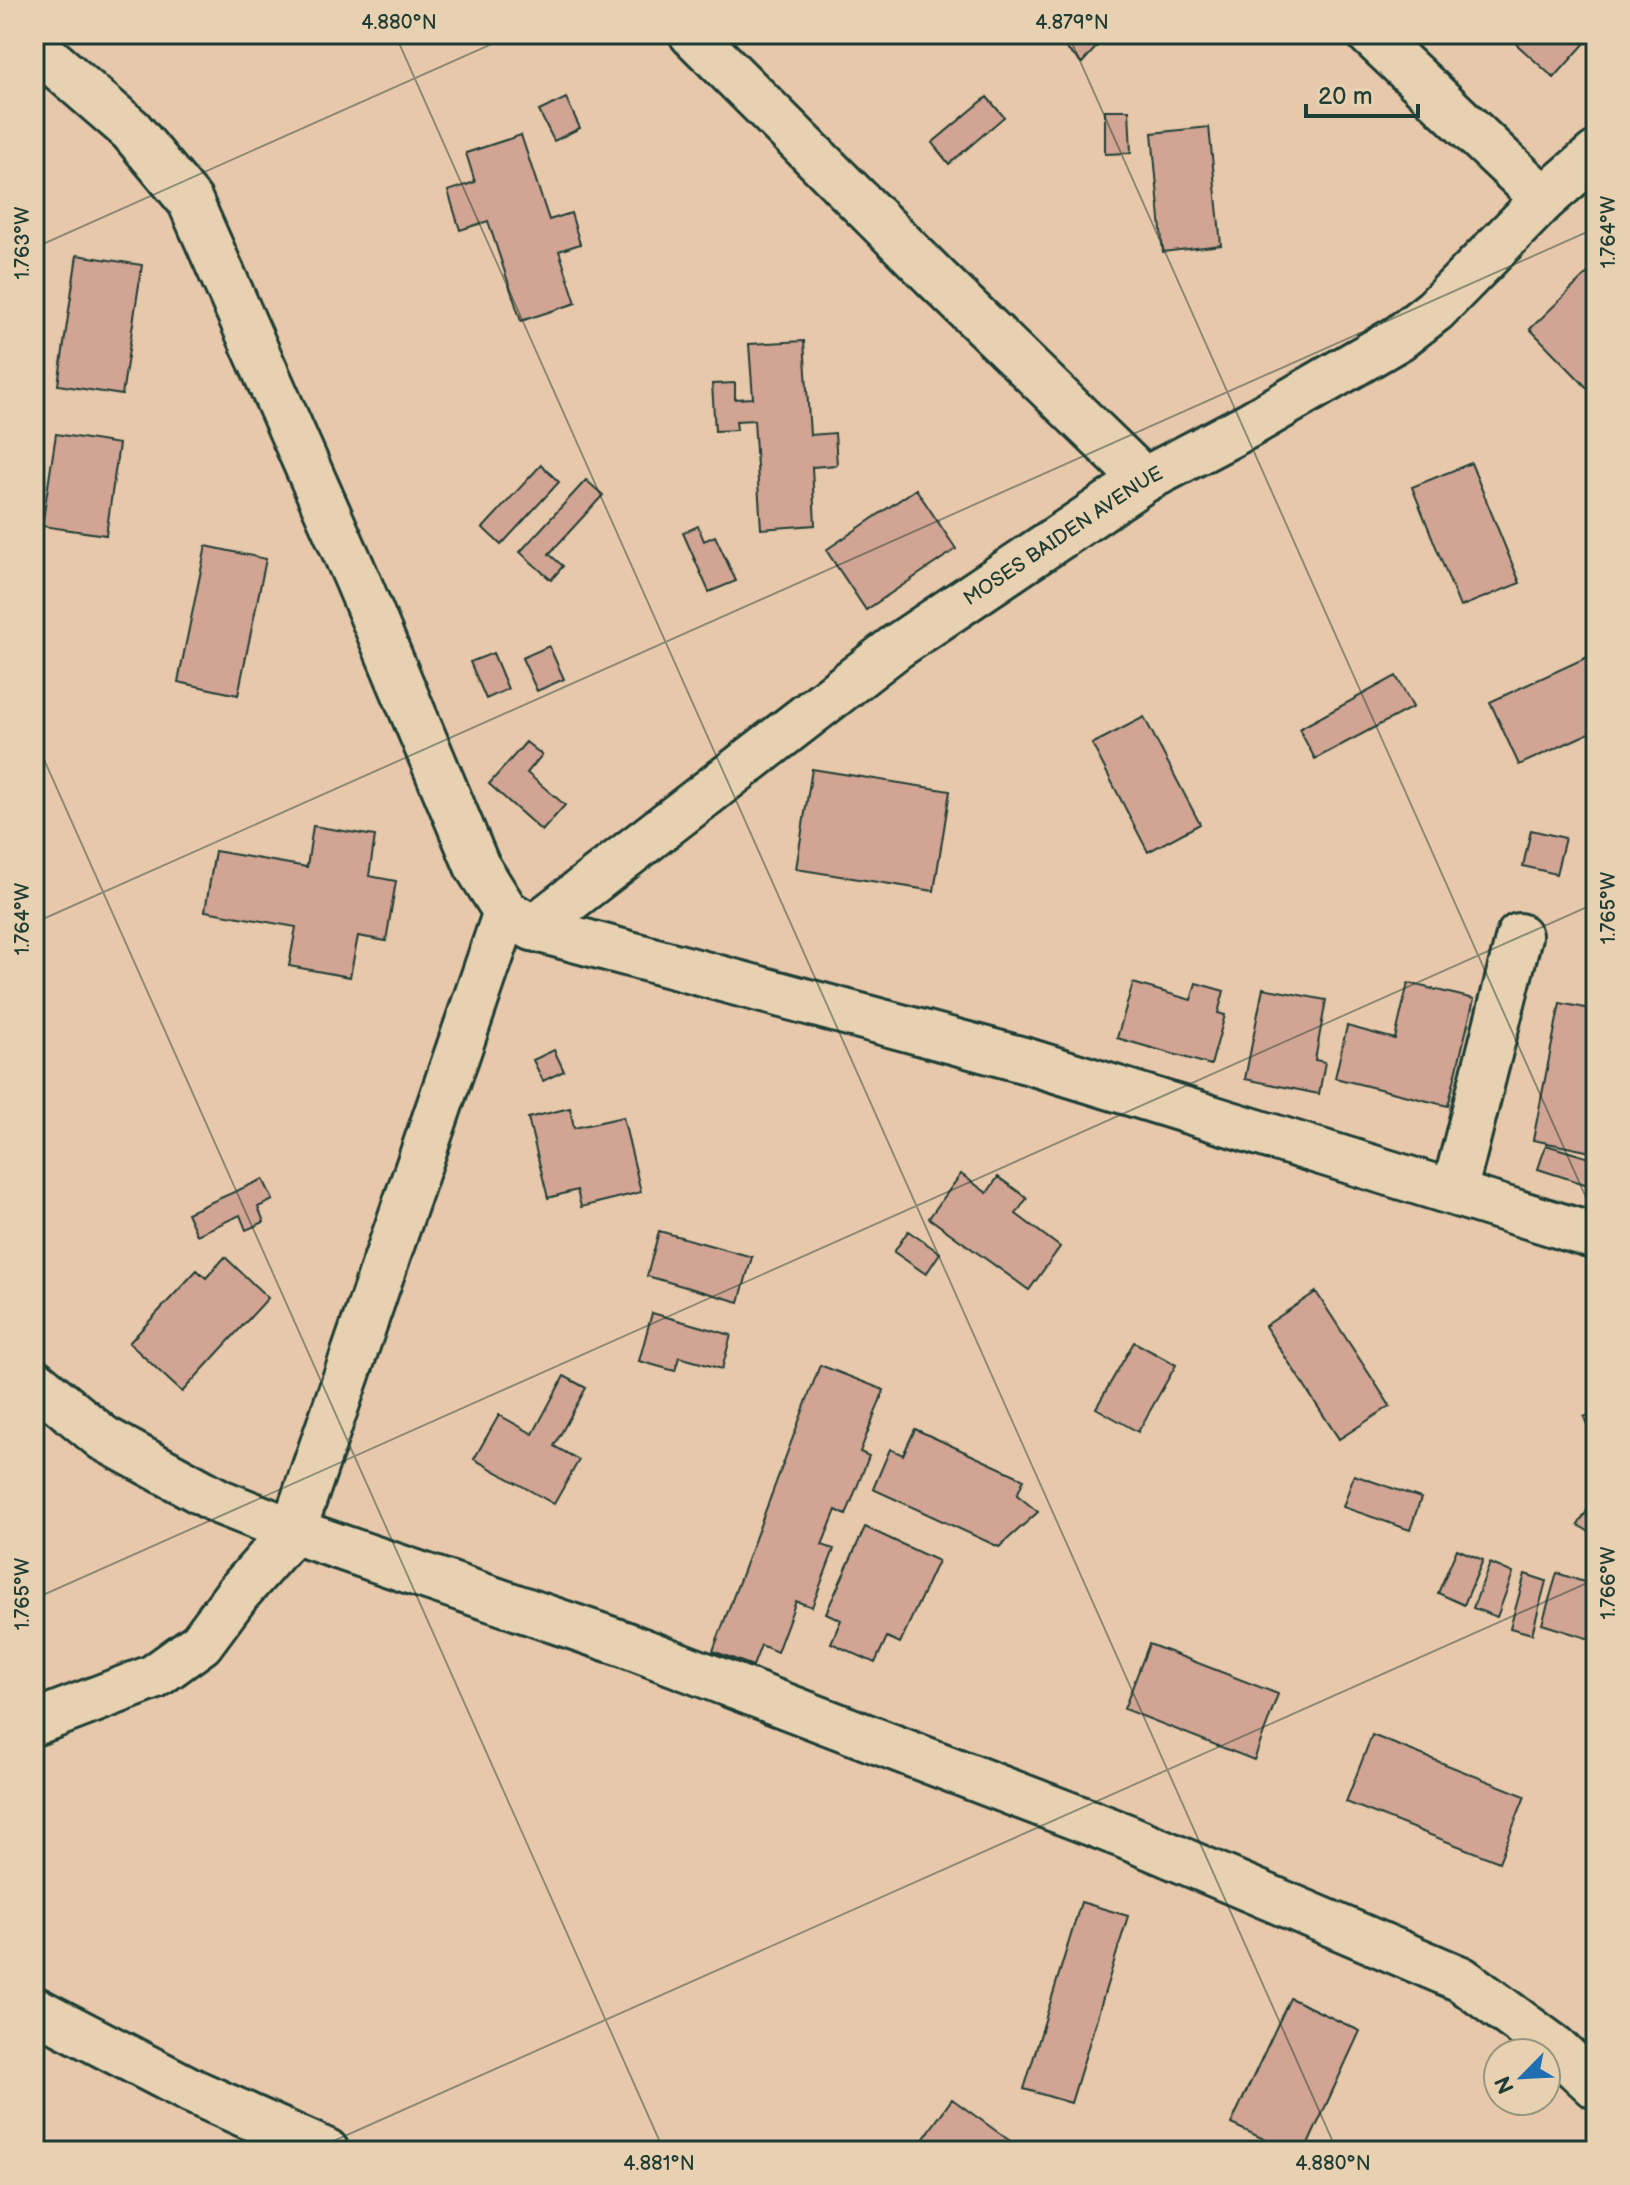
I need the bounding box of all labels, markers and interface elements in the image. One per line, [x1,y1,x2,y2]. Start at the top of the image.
text: 4.880°N [361,11,437,35]
text: 4.879°N [1035,11,1109,35]
scale bar [1306,68,1418,118]
text: 20 m [1318,82,1373,111]
text: 1.764°W [1597,196,1621,268]
text: 1.763°W [11,206,35,280]
street label: MOSES BAIDEN AVENUE [959,461,1167,611]
text: 1.765°W [1597,872,1621,944]
text: 1.764°W [11,883,35,955]
text: 1.766°W [1597,1547,1621,1619]
text: 1.765°W [11,1558,35,1630]
north arrow [1482,2037,1562,2117]
text: N [1489,2071,1521,2098]
text: 4.881°N [623,2152,695,2176]
text: 4.880°N [1295,2152,1371,2176]

